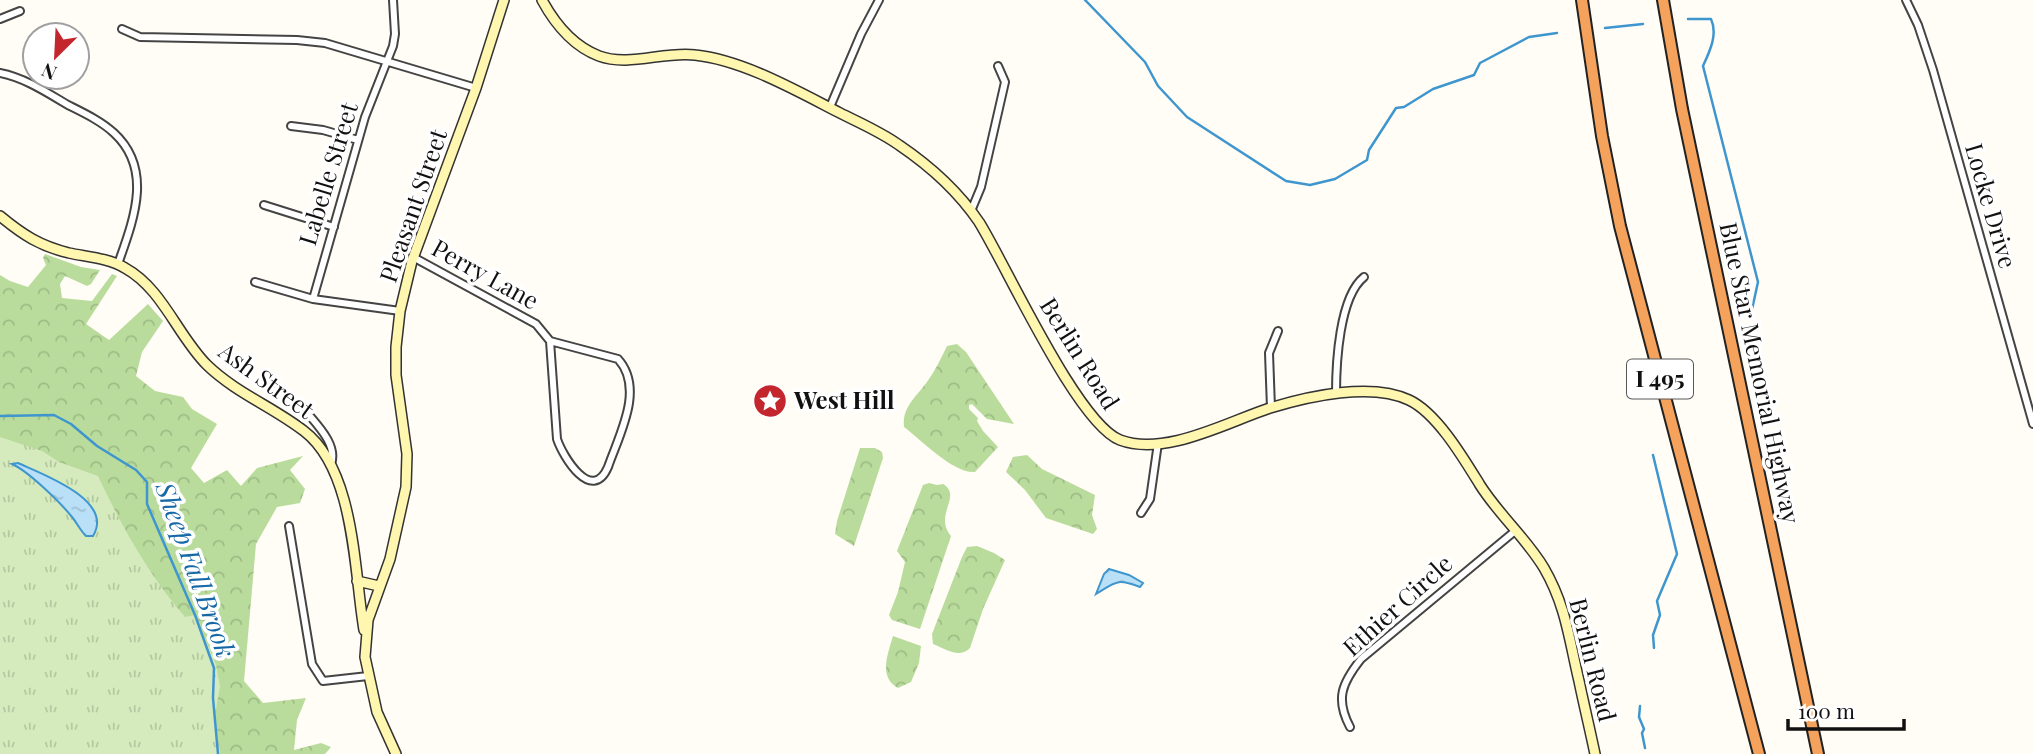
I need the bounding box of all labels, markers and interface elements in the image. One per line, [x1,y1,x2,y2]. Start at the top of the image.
north arrow [21,21,91,91]
text: N [37,58,60,87]
street label: Labelle Street [290,98,364,249]
street label: Pleasant Street [371,124,453,286]
street label: Locke Drive [1959,139,2025,272]
street label: Blue Star Memorial Highway [1713,219,1809,526]
street label: Perry Lane [427,231,545,316]
street label: Berlin Road [1034,291,1128,415]
street label: Ash Street [212,333,322,425]
road number: I 495 [1627,360,1693,398]
place icon: West Hill [751,382,789,420]
place label: West Hill [793,383,895,415]
water label: Sheep Fall Brook [148,476,244,662]
street label: Ethier Circle [1335,547,1458,662]
street label: Berlin Road [1563,594,1625,725]
scale bar [1788,688,1904,732]
text: 100 m [1798,696,1855,724]

